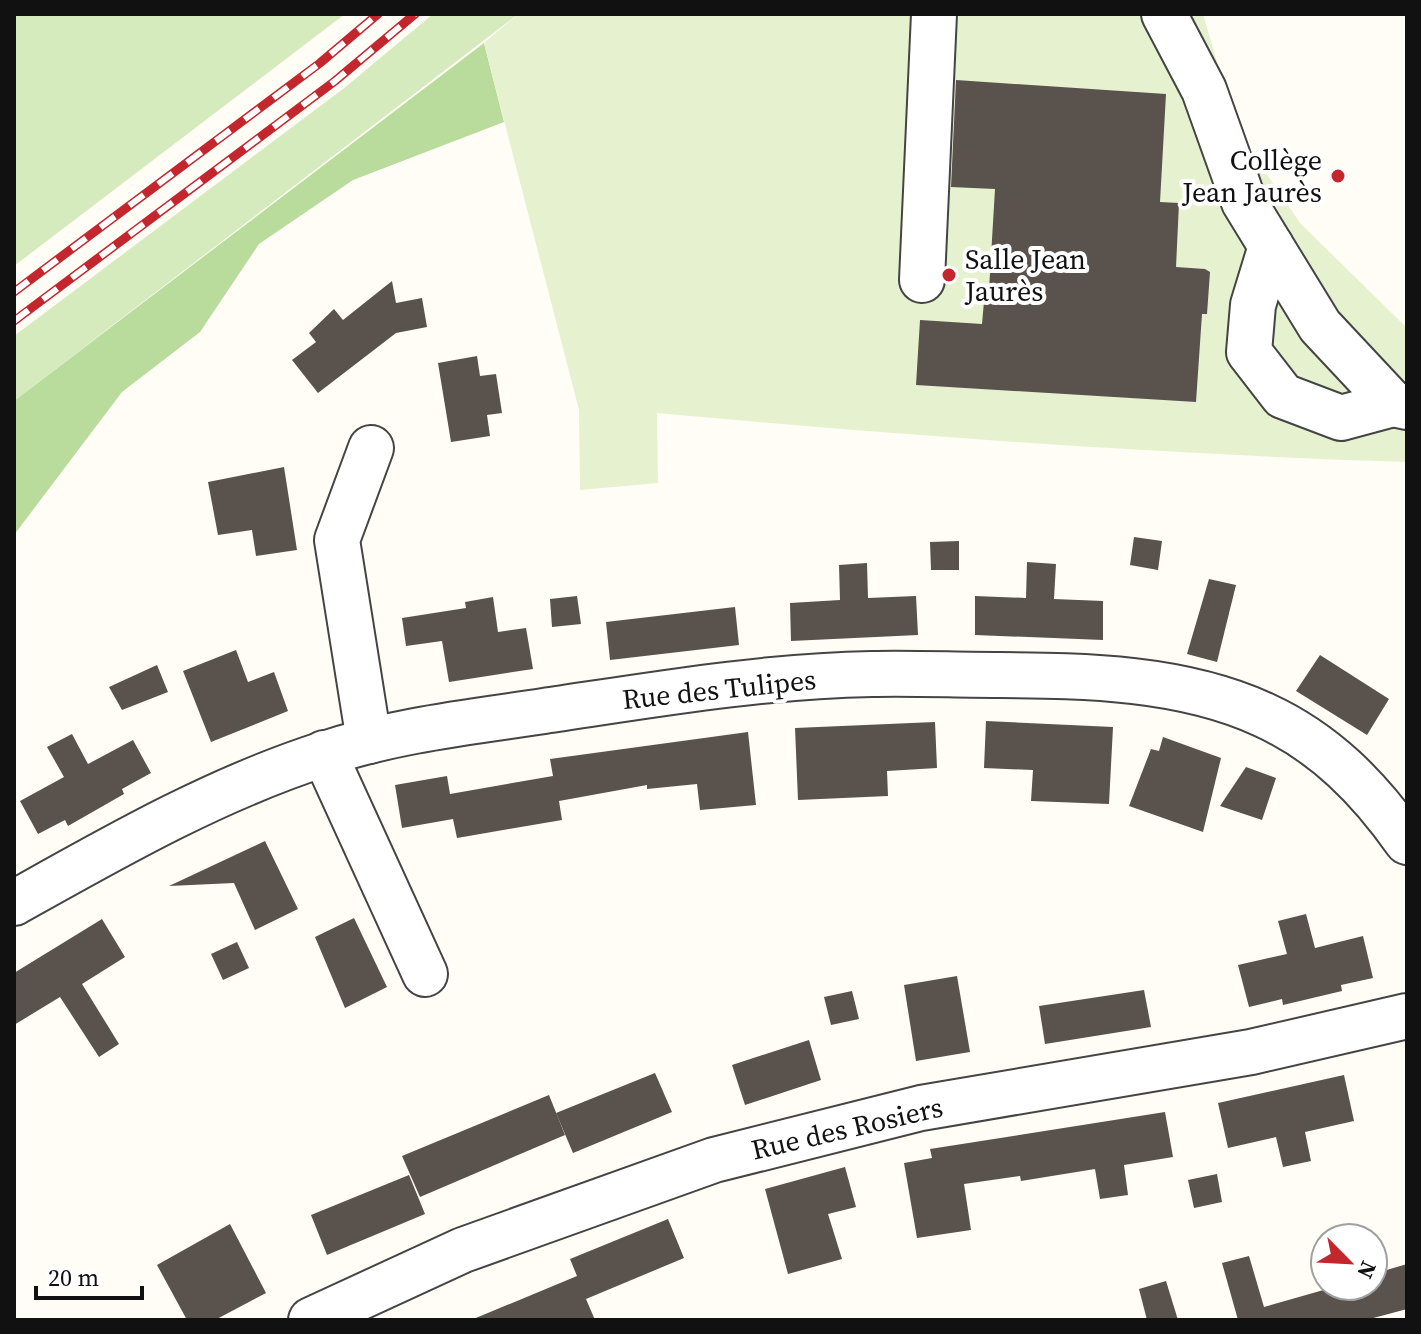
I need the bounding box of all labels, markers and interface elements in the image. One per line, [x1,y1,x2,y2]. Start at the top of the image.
place label: Collège Jean Jaurès [1181,141,1322,211]
marker: Collège Jean Jaurès [1329,167,1347,185]
place label: Salle Jean Jaurès [964,240,1086,310]
marker: Salle Jean Jaurès [940,266,958,284]
street label: Rue des Tulipes [620,660,818,718]
street label: Rue des Rosiers [748,1088,946,1168]
north arrow [1309,1222,1389,1302]
scale bar [36,1250,142,1300]
text: N [1350,1257,1384,1284]
text: 20 m [48,1261,99,1294]

